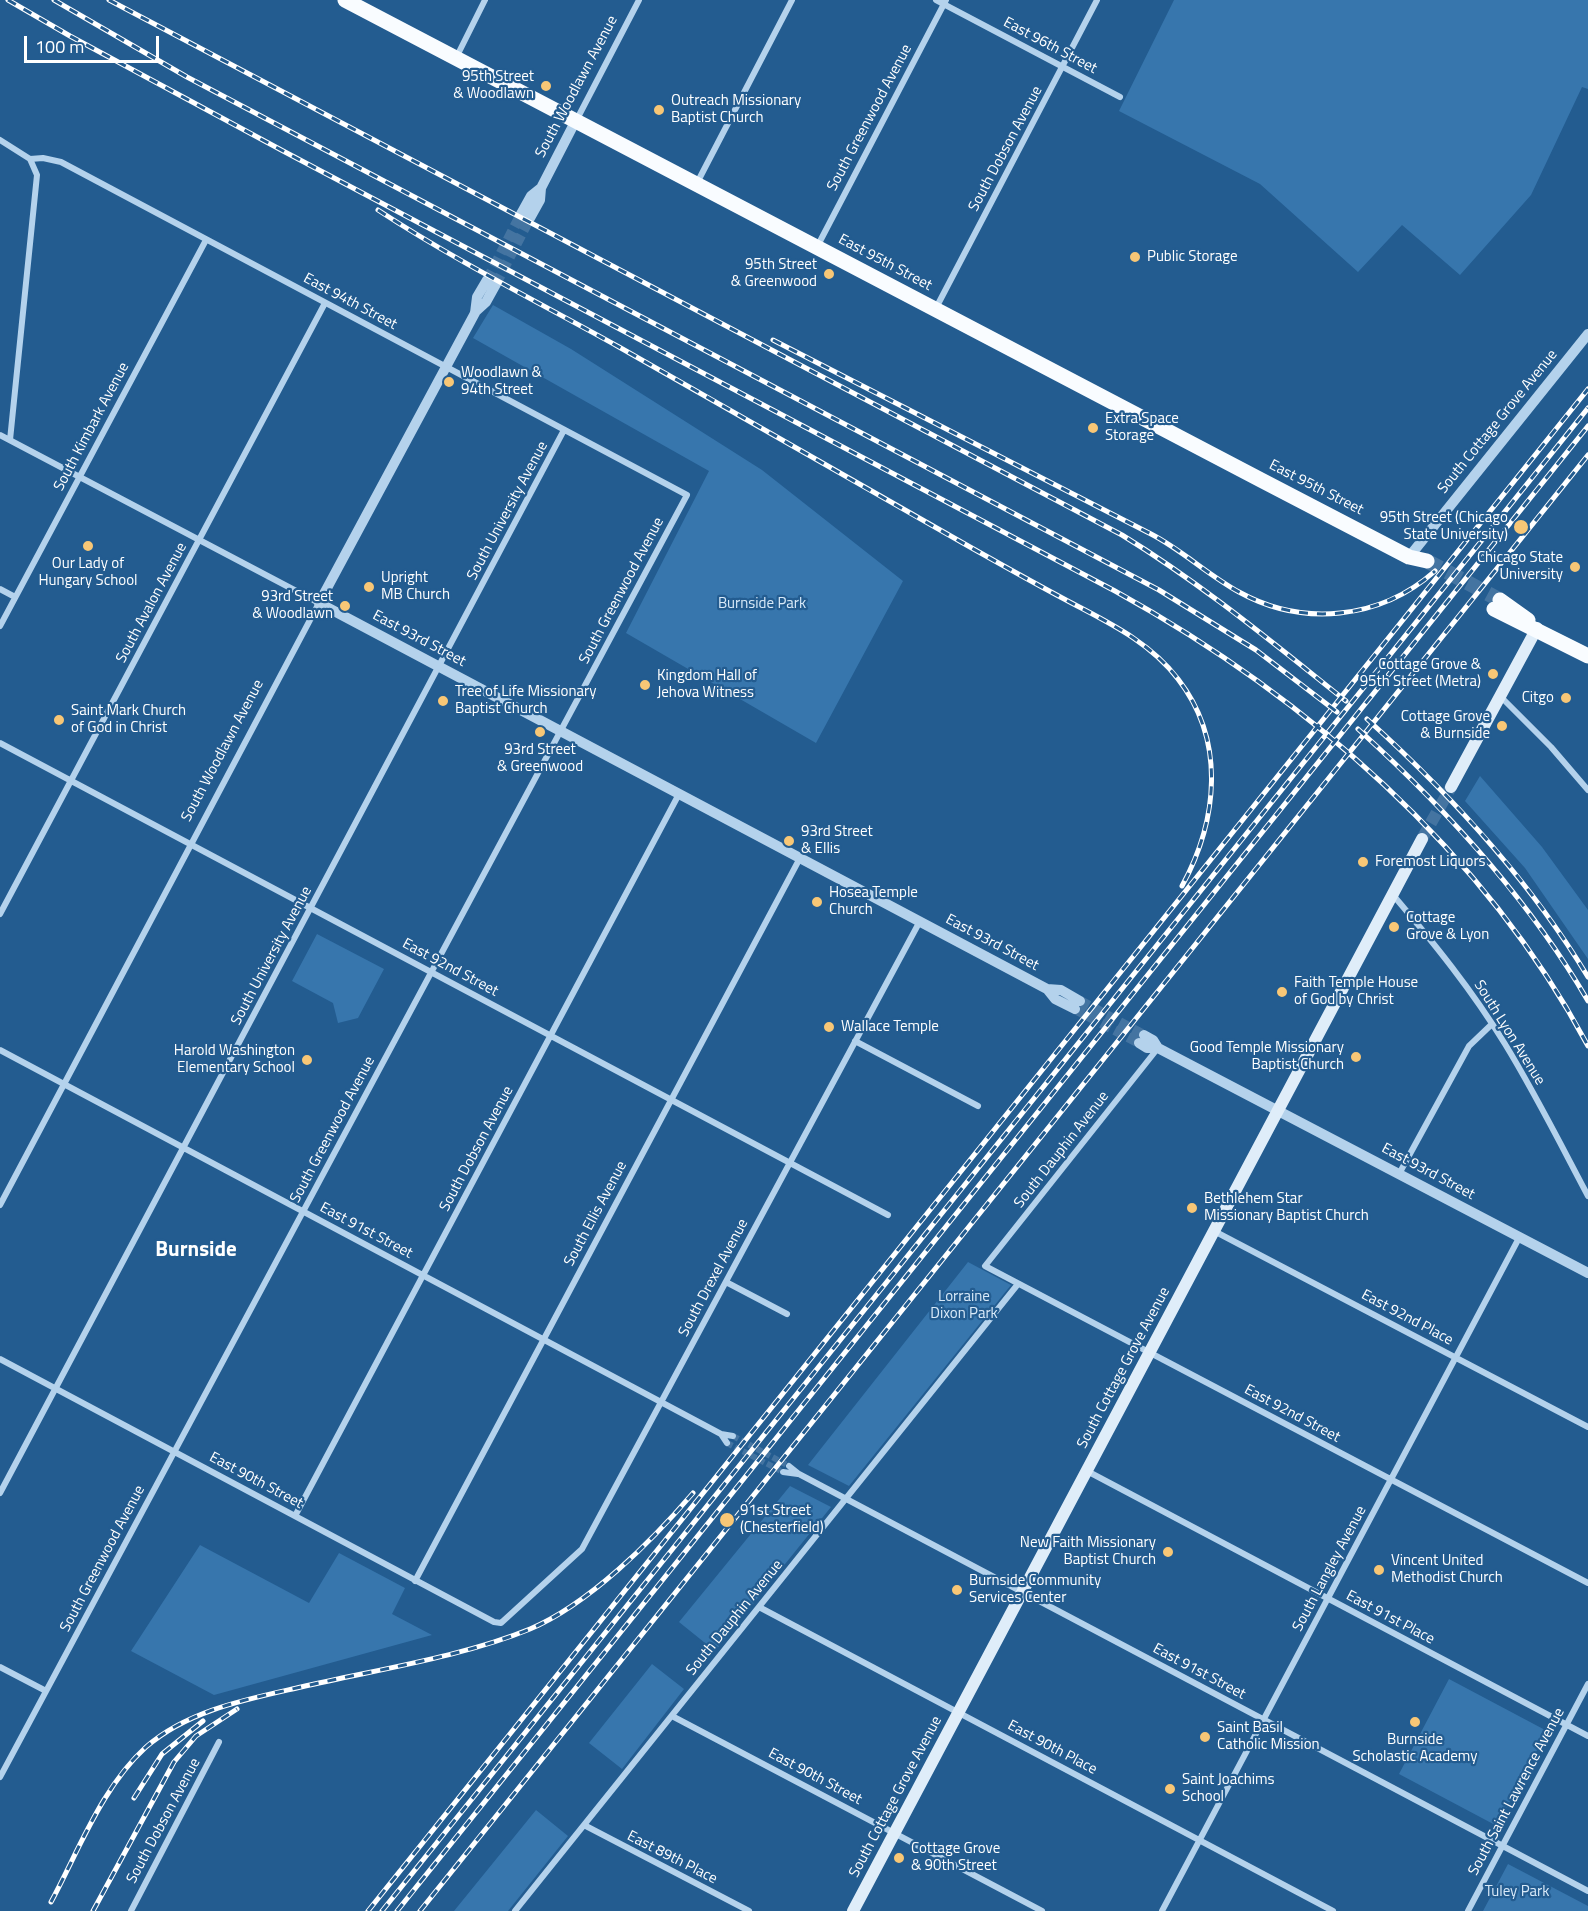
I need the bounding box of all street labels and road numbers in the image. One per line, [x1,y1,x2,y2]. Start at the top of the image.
street label: South Woodlawn Avenue [532,13,622,161]
street label: East 96th Street [1000,14,1100,78]
street label: South Greenwood Avenue [824,42,916,194]
street label: South Dobson Avenue [965,83,1047,215]
street label: East 95th Street [835,231,935,295]
street label: East 94th Street [300,270,400,334]
street label: South Cottage Grove Avenue [1434,346,1562,498]
street label: South Kimbark Avenue [50,360,134,494]
street label: South University Avenue [464,439,552,583]
street label: East 95th Street [1266,457,1366,519]
street label: South Greenwood Avenue [576,515,668,667]
street label: South Avalon Avenue [113,540,191,666]
street label: East 93rd Street [369,607,469,671]
street label: South Woodlawn Avenue [178,677,268,825]
street label: South University Avenue [228,884,316,1028]
street label: East 93rd Street [942,911,1042,975]
street label: East 92nd Street [399,935,501,1001]
street label: South Lyon Avenue [1469,977,1549,1089]
street label: South Greenwood Avenue [287,1054,379,1206]
street label: South Dobson Avenue [436,1083,518,1215]
street label: South Dauphin Avenue [1011,1088,1113,1212]
street label: East 93rd Street [1378,1140,1478,1204]
street label: South Ellis Avenue [561,1158,631,1270]
street label: East 91st Street [317,1199,415,1263]
street label: South Drexel Avenue [675,1216,753,1340]
street label: South Cottage Grove Avenue [1074,1284,1174,1452]
street label: East 92nd Place [1358,1286,1456,1350]
street label: East 92nd Street [1241,1381,1343,1447]
street label: East 90th Street [206,1449,306,1513]
street label: South Greenwood Avenue [57,1483,149,1635]
street label: South Langley Avenue [1289,1503,1371,1635]
street label: South Dauphin Avenue [683,1557,787,1679]
street label: East 91st Place [1343,1587,1437,1649]
street label: East 91st Street [1150,1640,1248,1704]
street label: South Saint Lawrence Avenue [1465,1705,1569,1879]
street label: South Cottage Grove Avenue [846,1713,946,1881]
street label: East 90th Place [1004,1717,1100,1779]
street label: East 90th Street [765,1745,865,1809]
street label: South Dobson Avenue [123,1755,205,1887]
street label: East 89th Place [624,1828,720,1888]

